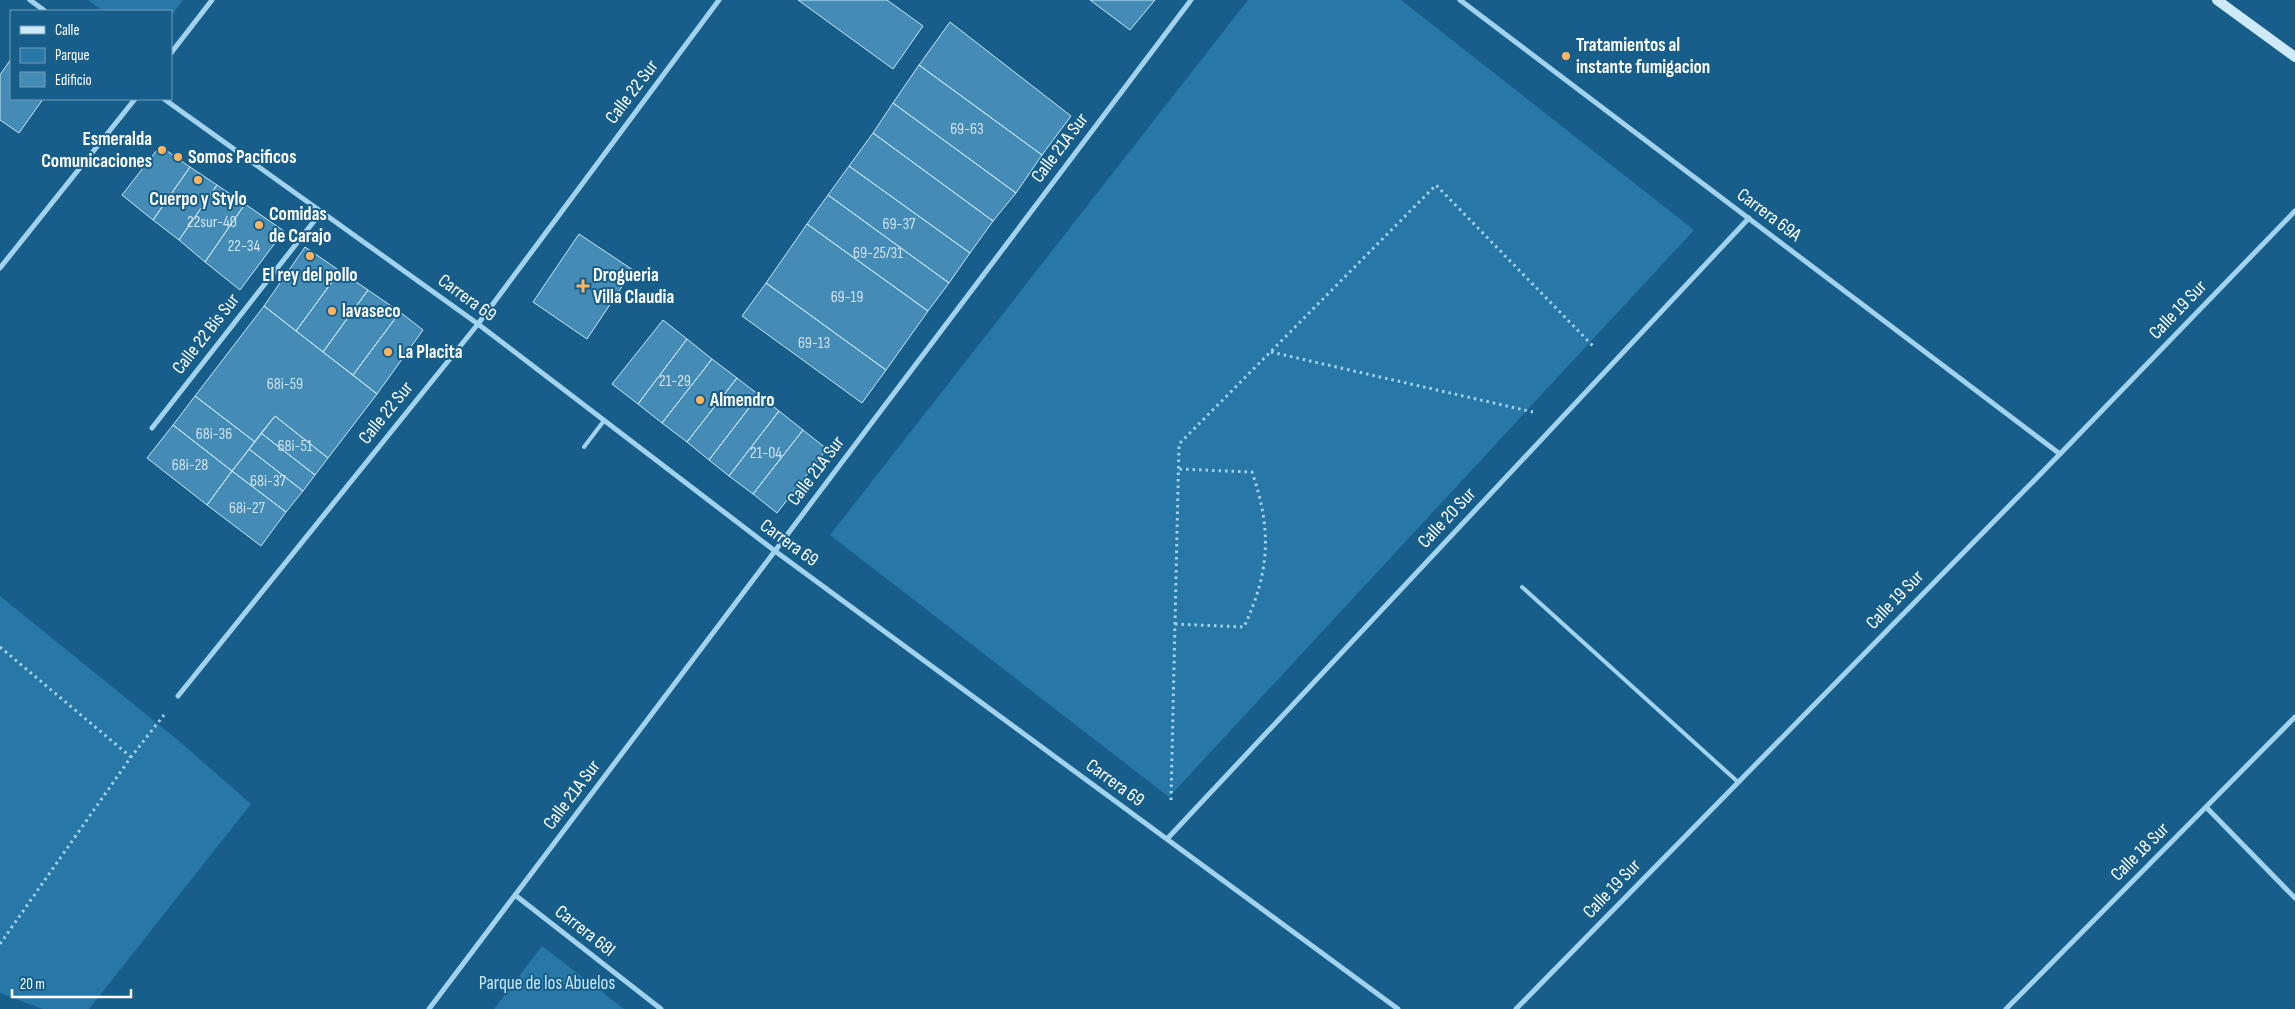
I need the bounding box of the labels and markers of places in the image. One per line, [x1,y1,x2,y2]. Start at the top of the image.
place label: Tratamientos al instante fumigacion [1576,34,1710,79]
marker: Tratamientos al instante fumigacion [1560,50,1572,62]
place label: Esmeralda Comunicaciones [41,128,152,173]
marker: Esmeralda Comunicaciones [156,144,168,156]
place label: Somos Pacificos [188,146,296,169]
marker: Somos Pacificos [172,151,184,163]
marker: Cuerpo y Stylo [192,174,204,186]
place label: Cuerpo y Stylo [149,188,247,211]
place label: Comidas de Carajo [269,203,331,248]
marker: Comidas de Carajo [253,219,265,231]
marker: El rey del pollo [304,250,316,262]
place label: El rey del pollo [262,264,358,287]
place label: Drogueria Villa Claudia [593,264,674,309]
marker: Drogueria Villa Claudia [577,280,589,292]
place label: lavaseco [342,300,401,323]
marker: lavaseco [326,305,338,317]
place label: La Placita [398,341,462,364]
marker: La Placita [382,346,394,358]
place label: Almendro [709,389,774,412]
marker: Almendro [694,394,706,406]

